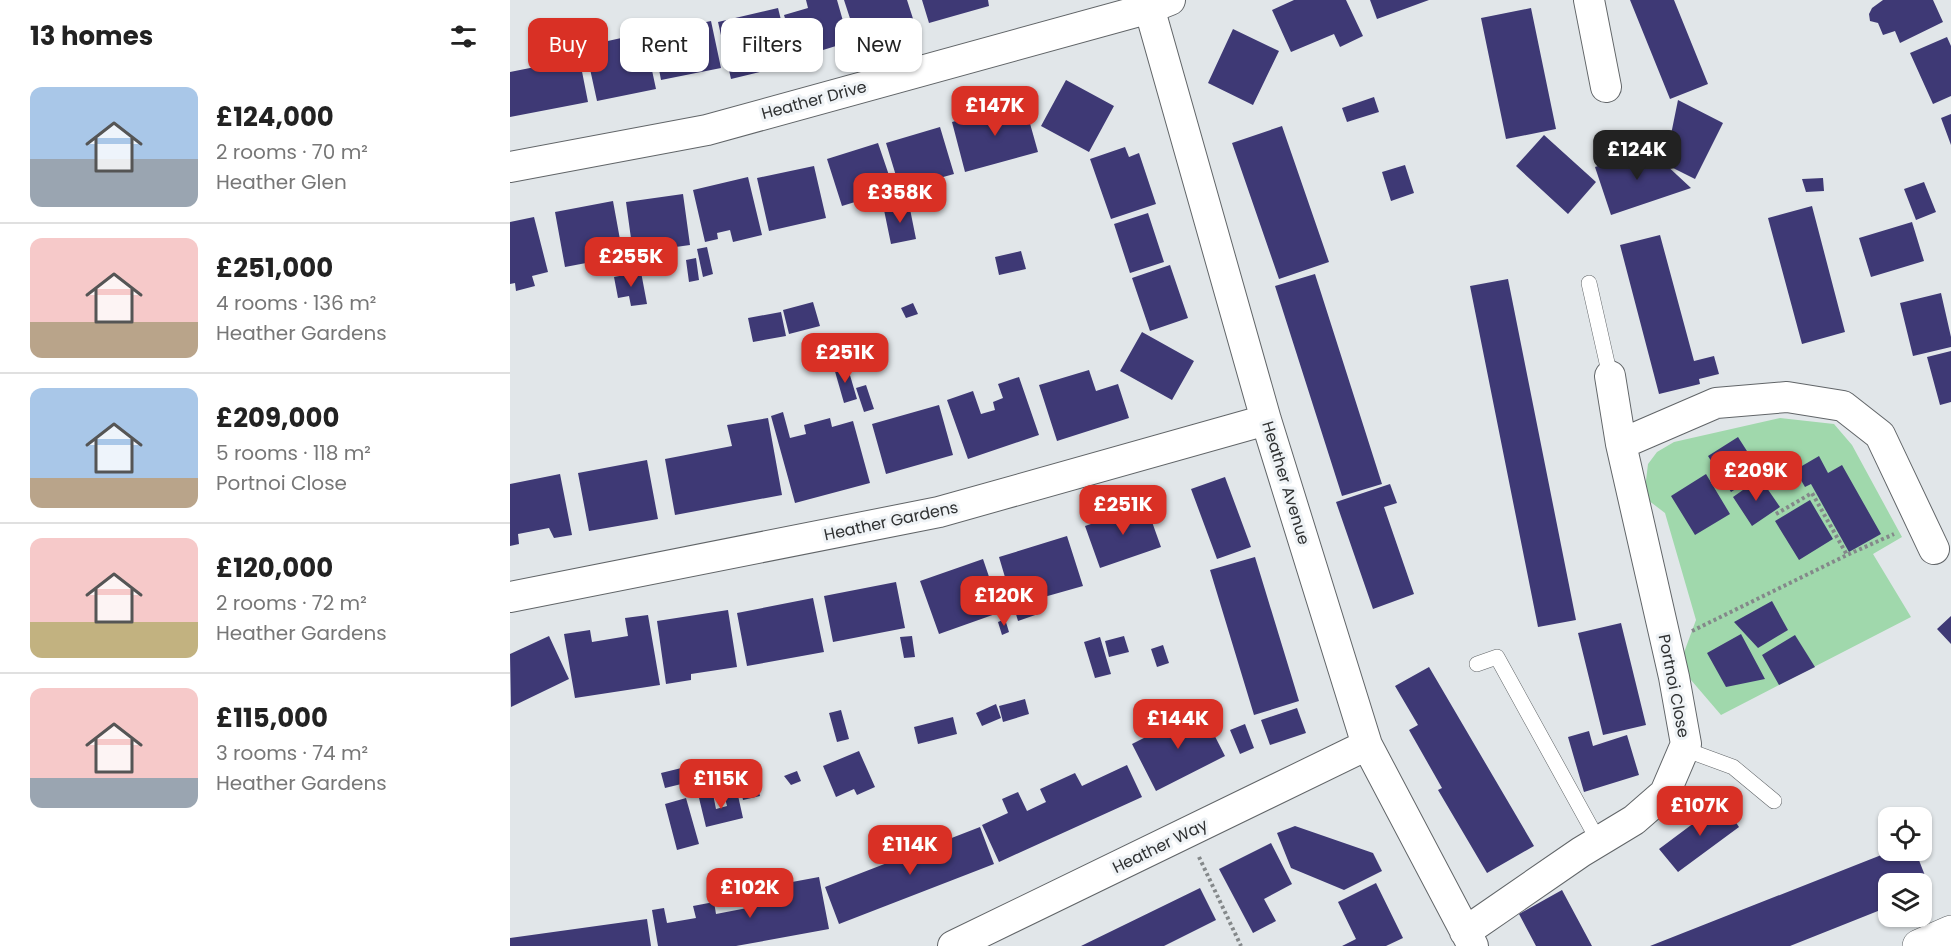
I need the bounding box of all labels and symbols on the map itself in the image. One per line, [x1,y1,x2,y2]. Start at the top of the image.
street label: Heather Drive [759,75,869,125]
pin: £147K [953,86,1037,137]
pin: £124K [1595,130,1679,181]
pin: £358K [858,173,942,224]
pin: £255K [589,237,673,288]
pin: £251K [803,333,887,384]
street label: Heather Avenue [1256,418,1316,548]
pin: £209K [1714,451,1798,502]
pin: £251K [1081,485,1165,536]
street label: Heather Gardens [822,496,960,546]
pin: £120K [962,576,1046,627]
street label: Portnoi Close [1653,632,1695,740]
pin: £144K [1136,699,1220,750]
pin: £115K [679,759,763,810]
pin: £107K [1658,786,1742,837]
street label: Heather Way [1108,813,1212,879]
pin: £114K [868,825,952,876]
pin: £102K [708,868,792,919]

